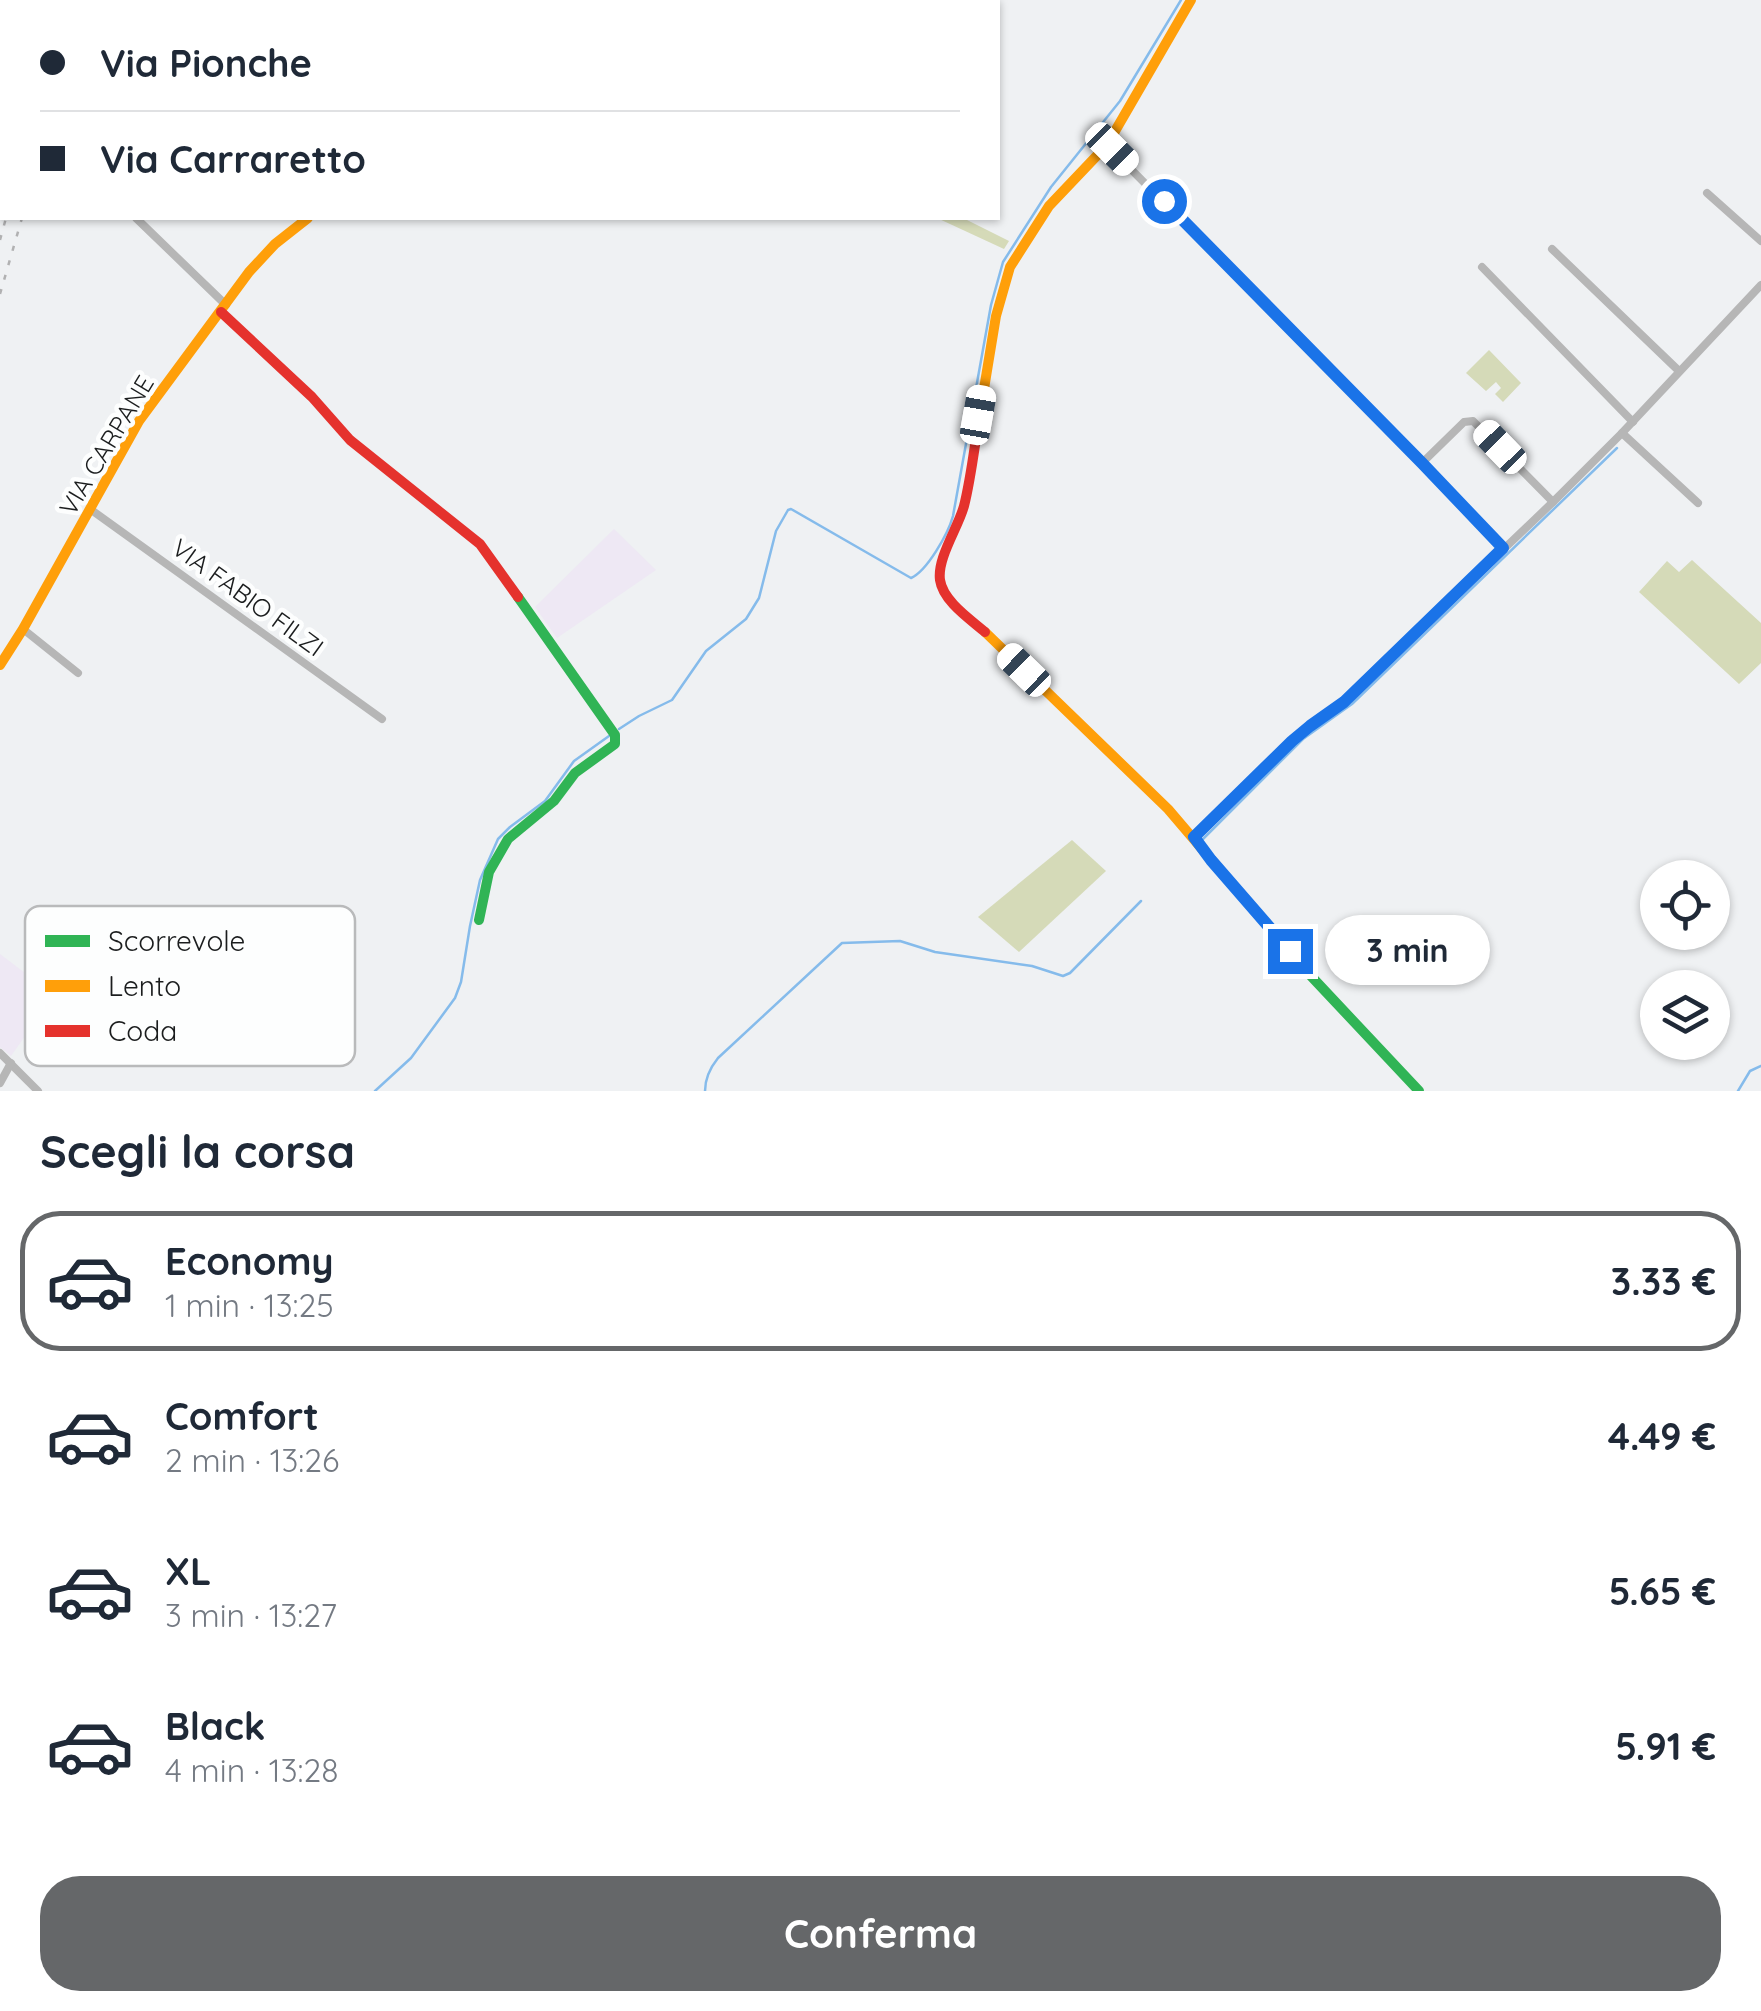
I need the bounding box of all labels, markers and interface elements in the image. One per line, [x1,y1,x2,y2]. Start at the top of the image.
text: Via Pionche [100,39,312,87]
car [1080,117,1144,181]
text: Via Carraretto [100,135,366,183]
route start [1142,179,1187,224]
street label: VIA CARPANE [52,369,160,521]
car [958,383,998,447]
car [1468,415,1532,479]
street label: VIA FABIO FILZI [166,532,330,662]
car [992,638,1056,702]
map controls [1640,860,1730,1060]
button: locate [1640,860,1730,950]
legend [25,906,355,1066]
callout: 3 min [1325,916,1490,986]
text: Scorrevole [108,923,245,958]
route end [1268,929,1313,974]
text: 3 min [1366,930,1449,970]
text: Lento [108,968,181,1003]
button: layers [1640,970,1730,1060]
text: Coda [108,1013,177,1048]
text: Scegli la corsa [40,1123,355,1179]
icon: car [45,1236,135,1326]
text: Economy [165,1237,334,1285]
text: 3.33 € [1611,1257,1716,1305]
text: 1 min · 13:25 [165,1285,334,1325]
icon: car [45,1391,135,1481]
text: Comfort [165,1392,319,1440]
text: 4.49 € [1608,1412,1716,1460]
text: 2 min · 13:26 [165,1440,339,1480]
icon: car [45,1546,135,1636]
text: XL [165,1547,211,1595]
text: 5.65 € [1609,1567,1716,1615]
text: 3 min · 13:27 [165,1595,337,1635]
icon: car [45,1701,135,1791]
text: Black [165,1702,265,1750]
text: 5.91 € [1615,1722,1716,1770]
text: 4 min · 13:28 [165,1750,338,1790]
button: Conferma [40,1876,1721,1991]

